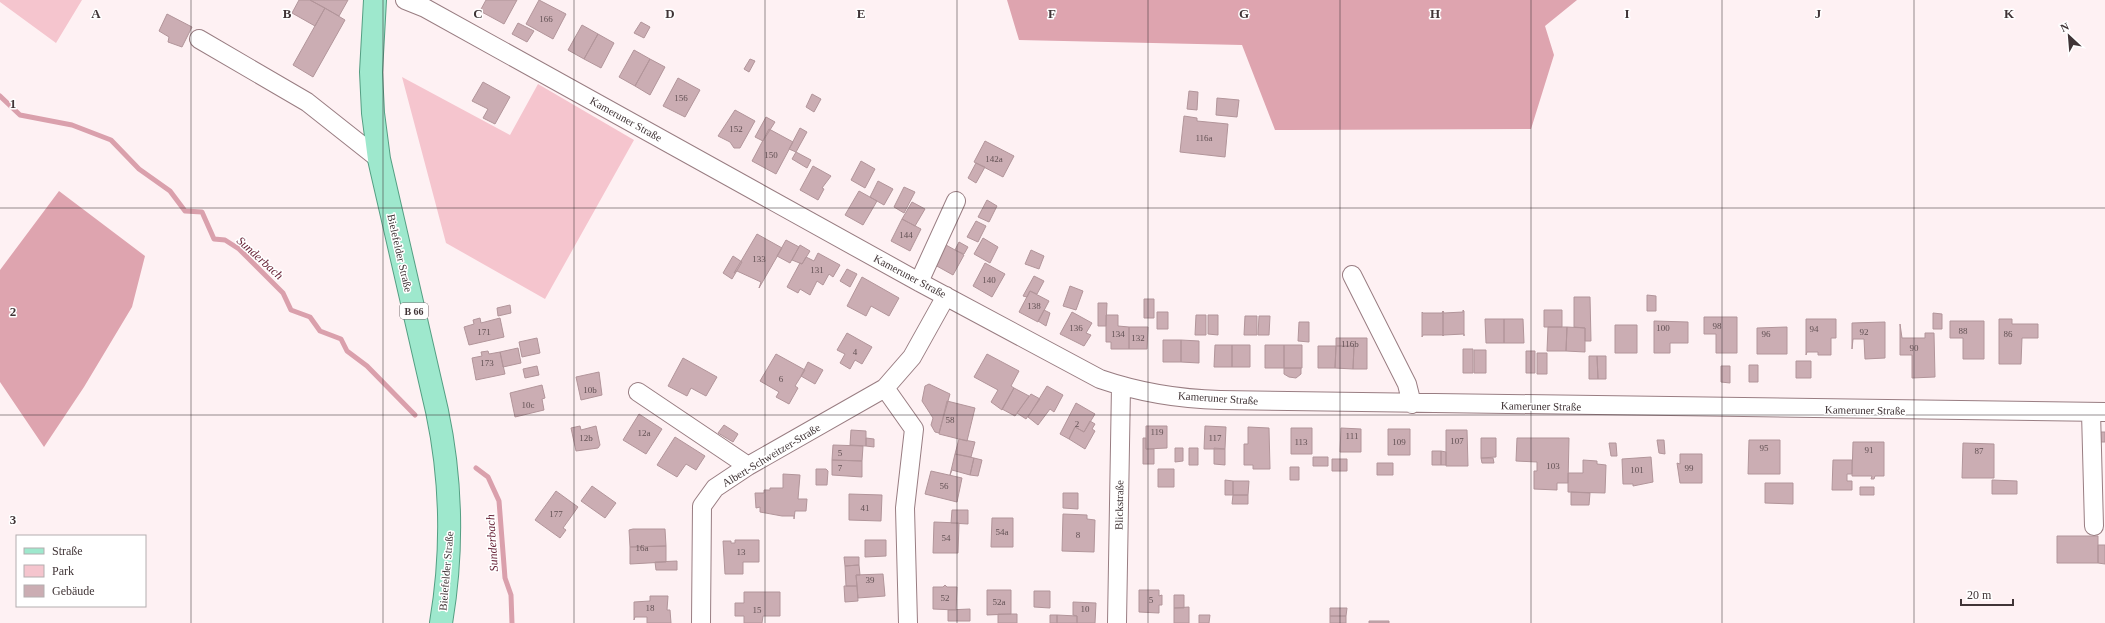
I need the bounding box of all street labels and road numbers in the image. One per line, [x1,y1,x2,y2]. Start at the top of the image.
street label: Kameruner Straße [588,94,664,144]
street label: Bielefelder Straße [385,213,415,293]
street label: Kameruner Straße [872,252,948,300]
road number: B 66 [400,303,428,319]
street label: Kameruner Straße [1178,389,1259,407]
street label: Kameruner Straße [1501,399,1581,413]
street label: Kameruner Straße [1825,403,1905,417]
street label: Albert-Schweitzer-Straße [720,421,822,489]
street label: Blickstraße [1113,480,1125,530]
street label: Bielefelder Straße [437,531,455,611]

